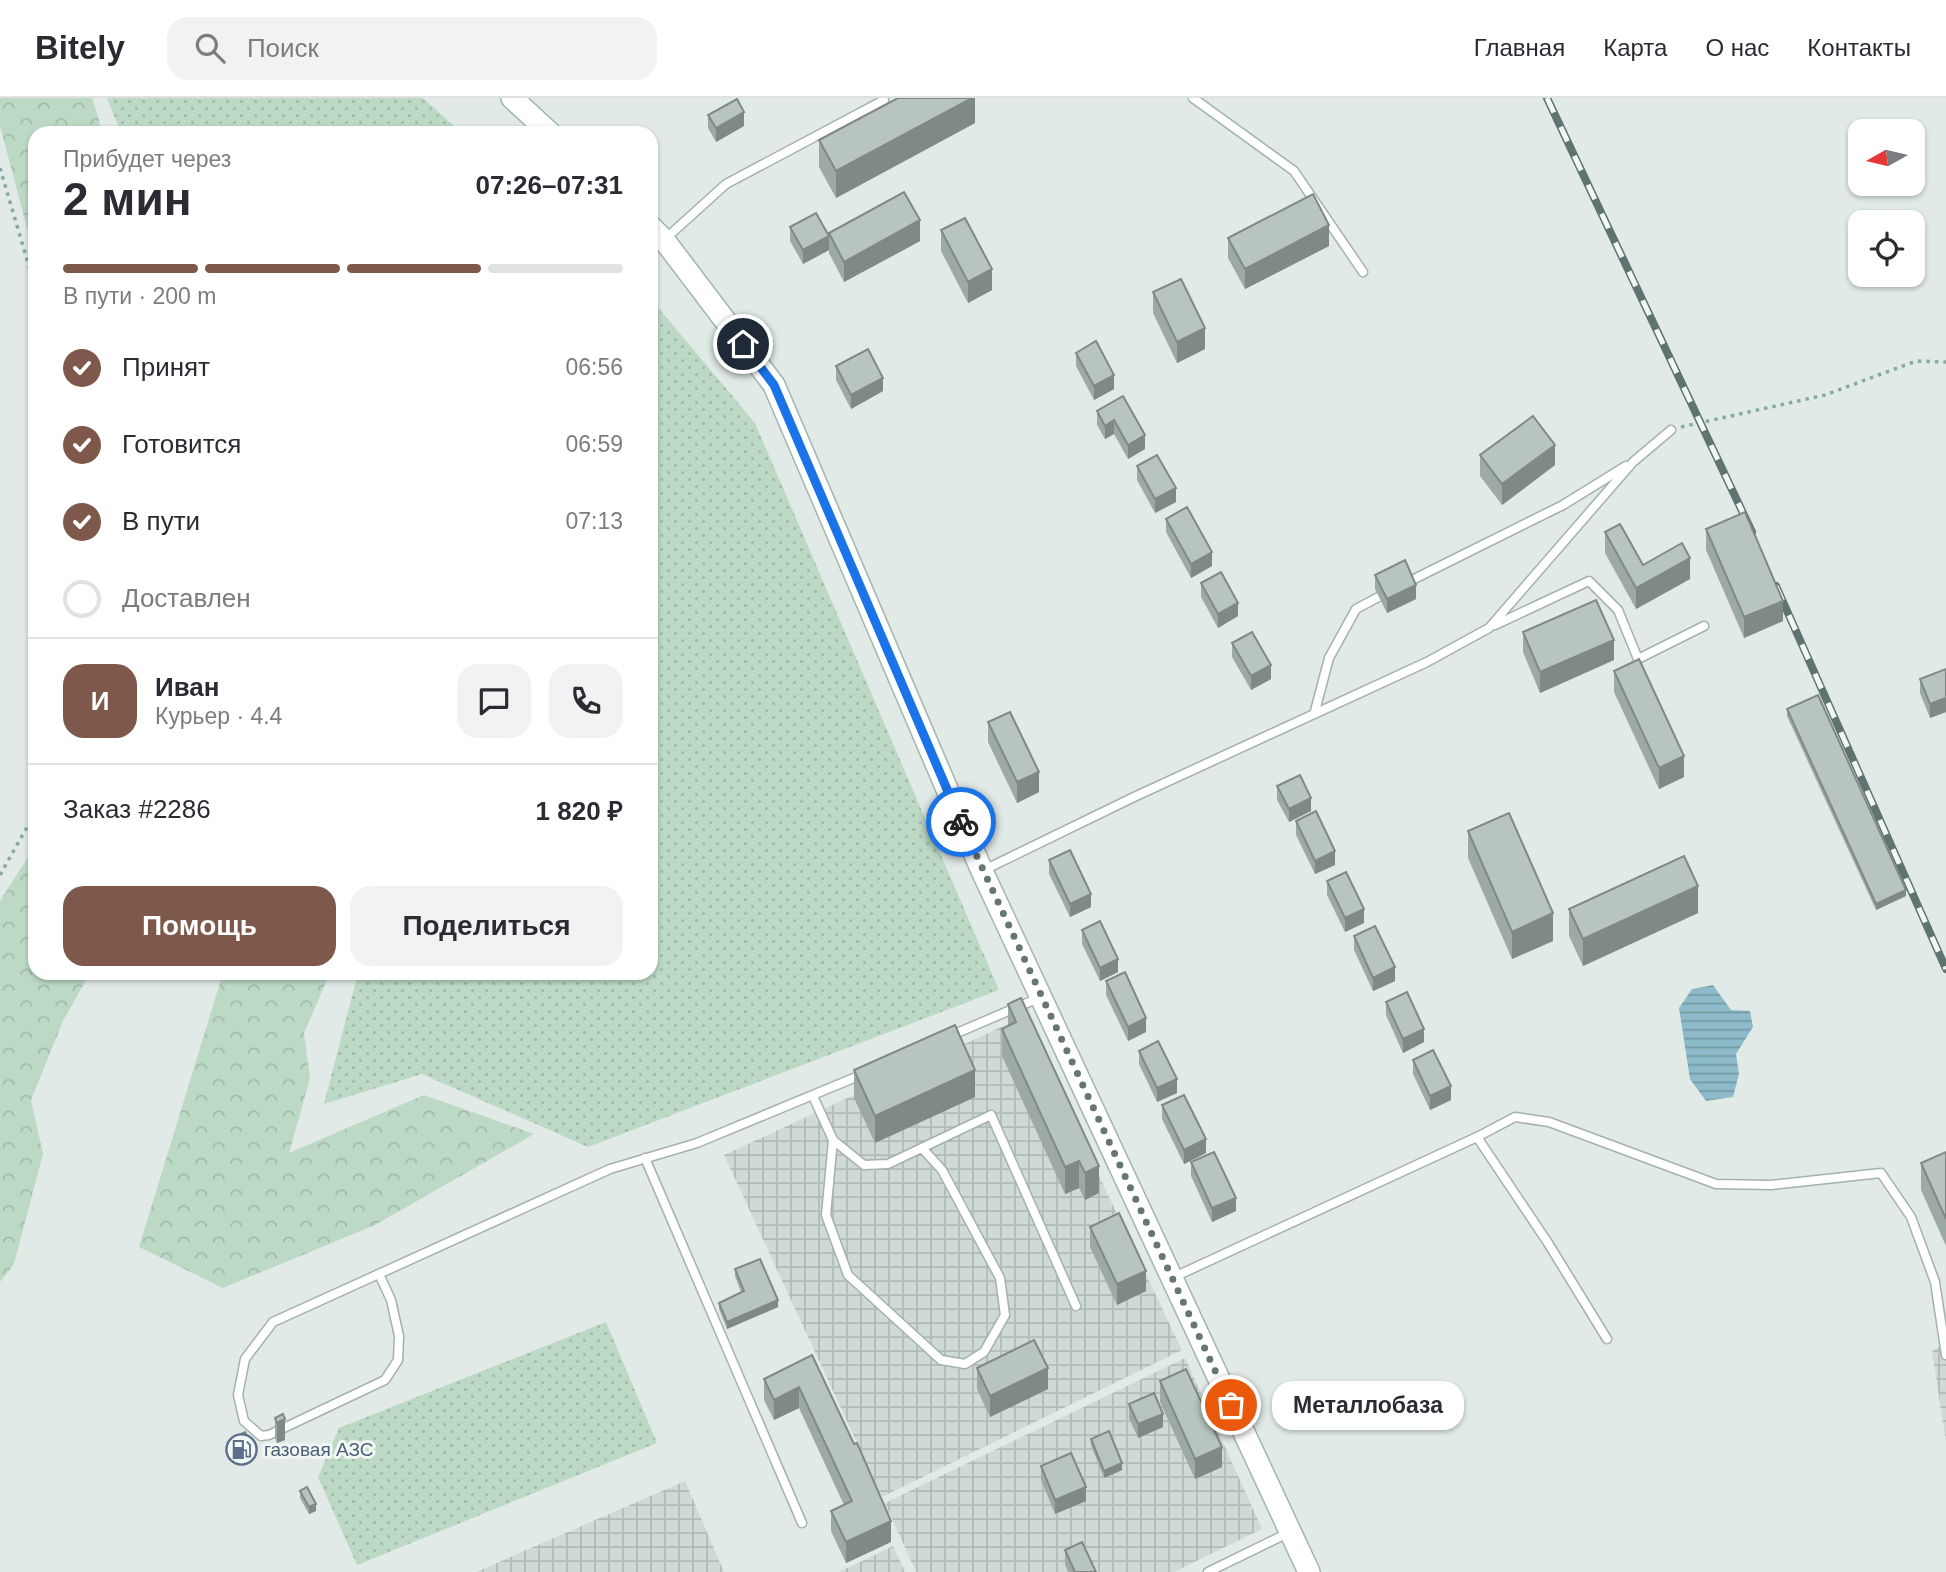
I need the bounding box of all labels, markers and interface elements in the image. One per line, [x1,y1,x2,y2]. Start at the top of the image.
search box [167,17,657,80]
text: Bitely [35,29,125,66]
icon: search [191,29,229,67]
text: Поиск [247,33,319,63]
text: Главная [1474,34,1565,61]
text: Карта [1603,34,1667,61]
text: О нас [1705,34,1769,61]
text: Контакты [1807,34,1911,61]
north arrow [1848,119,1925,196]
map controls [1848,119,1925,287]
text: Прибудет через [63,146,231,172]
text: 07:26–07:31 [476,170,623,200]
text: 2 мин [63,173,191,225]
button: locate [1848,210,1925,287]
text: В пути · 200 m [63,283,216,309]
pin [713,314,773,374]
icon: home [724,325,762,363]
icon: check [63,349,101,387]
text: Принят [122,352,210,382]
text: 06:56 [565,354,623,380]
icon: check [63,426,101,464]
text: Готовится [122,429,241,459]
text: 06:59 [565,431,623,457]
icon: check [63,503,101,541]
text: В пути [122,506,200,536]
text: 07:13 [565,508,623,534]
text: Доставлен [122,583,251,613]
button: chat [457,664,531,738]
button: phone [549,664,623,738]
text: Иван [155,672,220,702]
text: И [91,686,109,716]
text: Курьер · 4.4 [155,703,282,729]
courier [926,787,996,857]
text: Заказ #2286 [63,794,211,824]
text: 1 820 ₽ [536,796,623,826]
icon: bike [942,803,980,841]
button: Помощь [63,886,336,966]
button: Поделиться [350,886,623,966]
pin [1201,1375,1261,1435]
callout: Металлобаза [1273,1380,1466,1430]
icon: bag [1212,1386,1250,1424]
text: Металлобаза [1293,1392,1443,1418]
fuel station icon: газовая АЗС [224,1432,258,1466]
place label: газовая АЗС [264,1439,373,1460]

